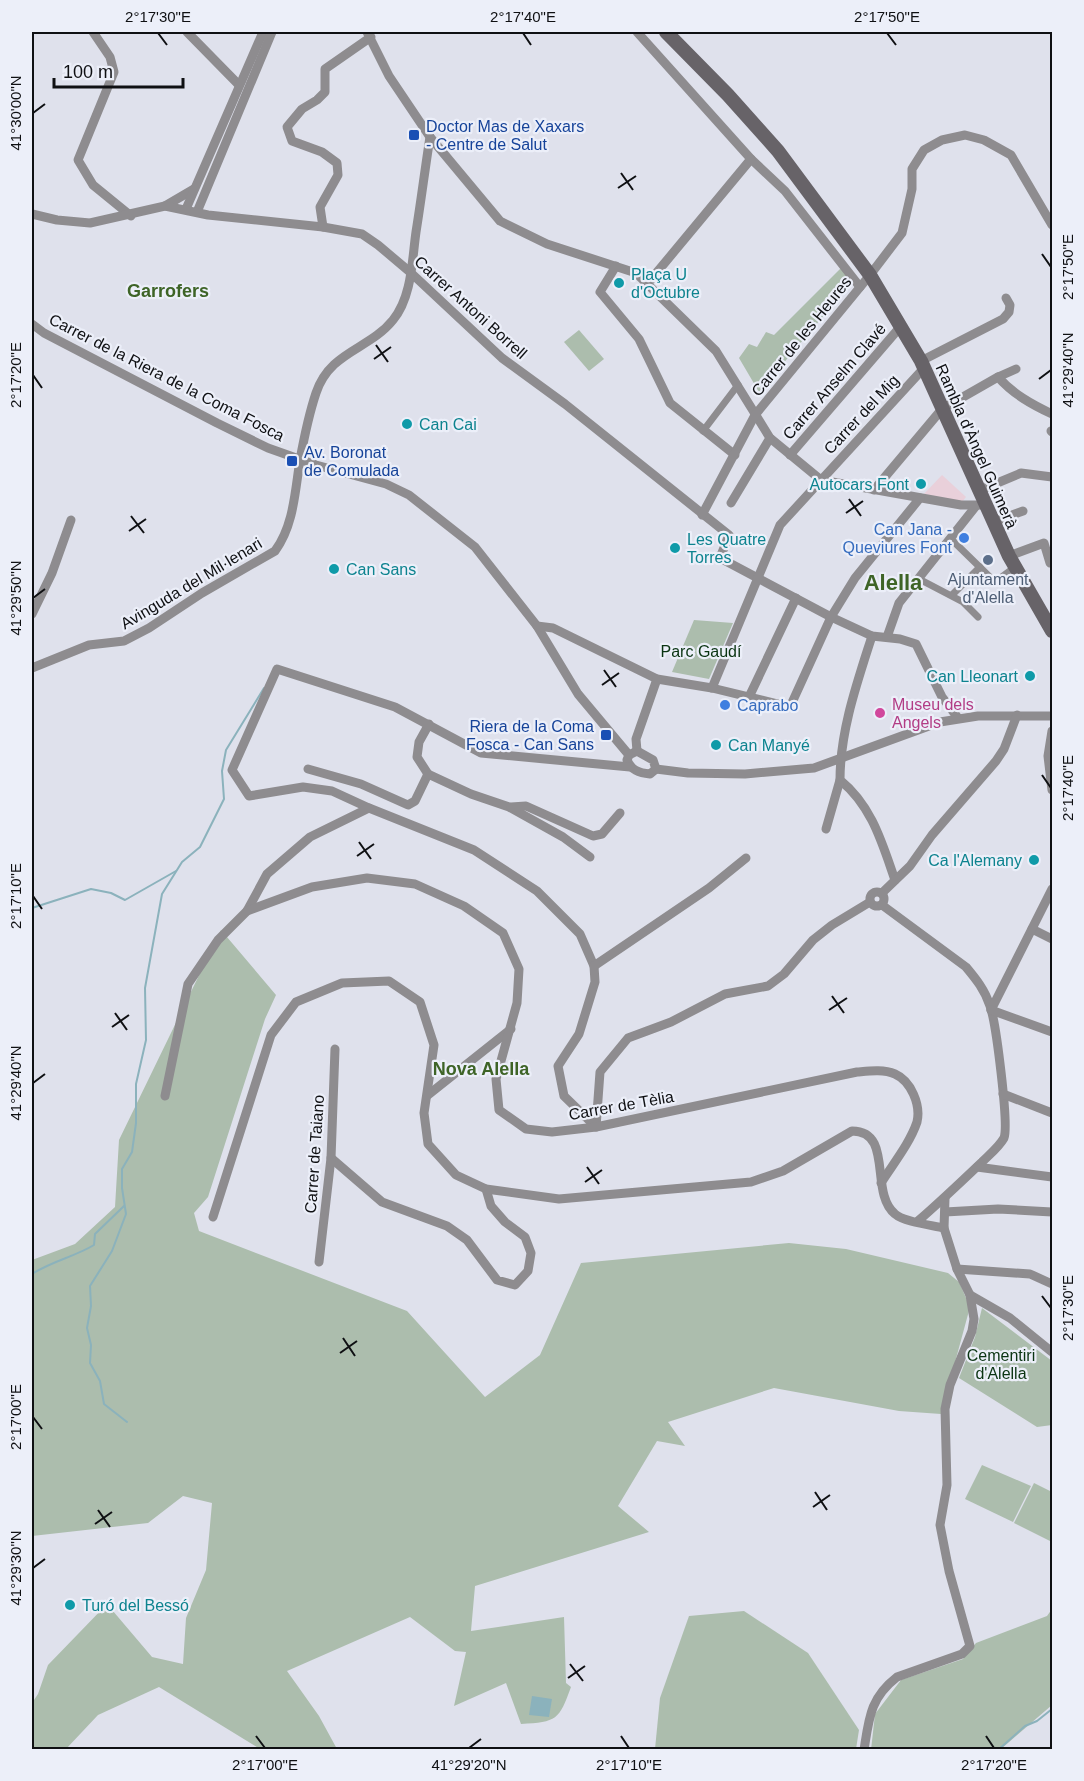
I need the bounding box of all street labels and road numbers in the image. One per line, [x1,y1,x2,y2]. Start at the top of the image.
street label: Carrer Antoni Borrell [411,253,530,362]
street label: Carrer de les Heures [748,273,855,399]
street label: Carrer de la Riera de la Coma Fosca [46,311,287,444]
street label: Carrer Anselm Clavé [780,320,889,443]
street label: Rambla d'Àngel Guimerà [933,361,1022,531]
street label: Carrer del Mig [821,371,902,457]
street label: Avinguda del Mil·lenari [118,535,265,632]
street label: Carrer de Tèlia [567,1088,675,1123]
street label: Carrer de Taiano [302,1094,327,1214]

